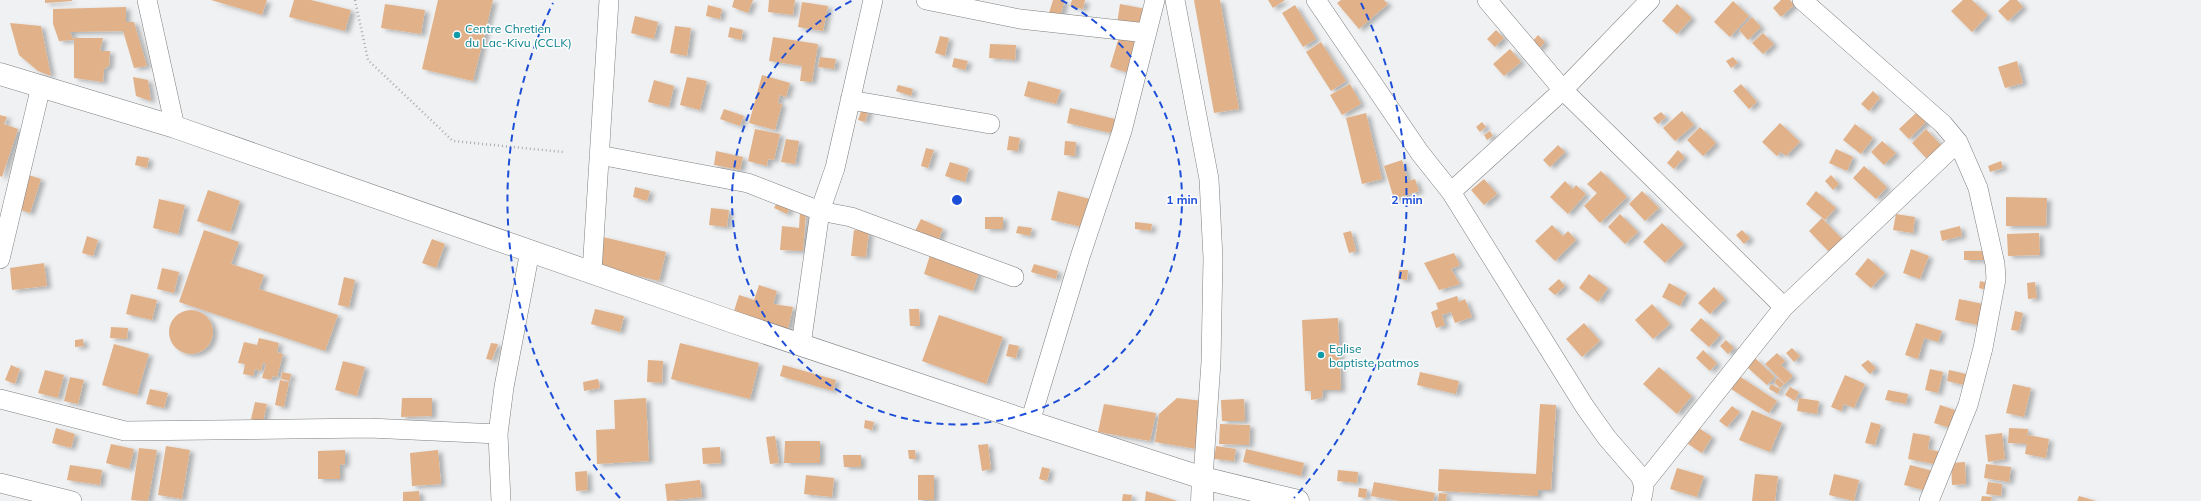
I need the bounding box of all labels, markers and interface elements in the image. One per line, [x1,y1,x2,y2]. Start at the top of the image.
place label: Centre Chretien du Lac-Kivu (CCLK) [465,21,572,50]
marker: Centre Chretien du Lac-Kivu (CCLK) [452,30,462,40]
text: 1 min [1166,192,1198,207]
text: 2 min [1391,192,1423,207]
centre of rings [950,193,964,207]
place label: Eglise baptiste patmos [1329,341,1419,370]
marker: Eglise baptiste patmos [1316,350,1326,360]

